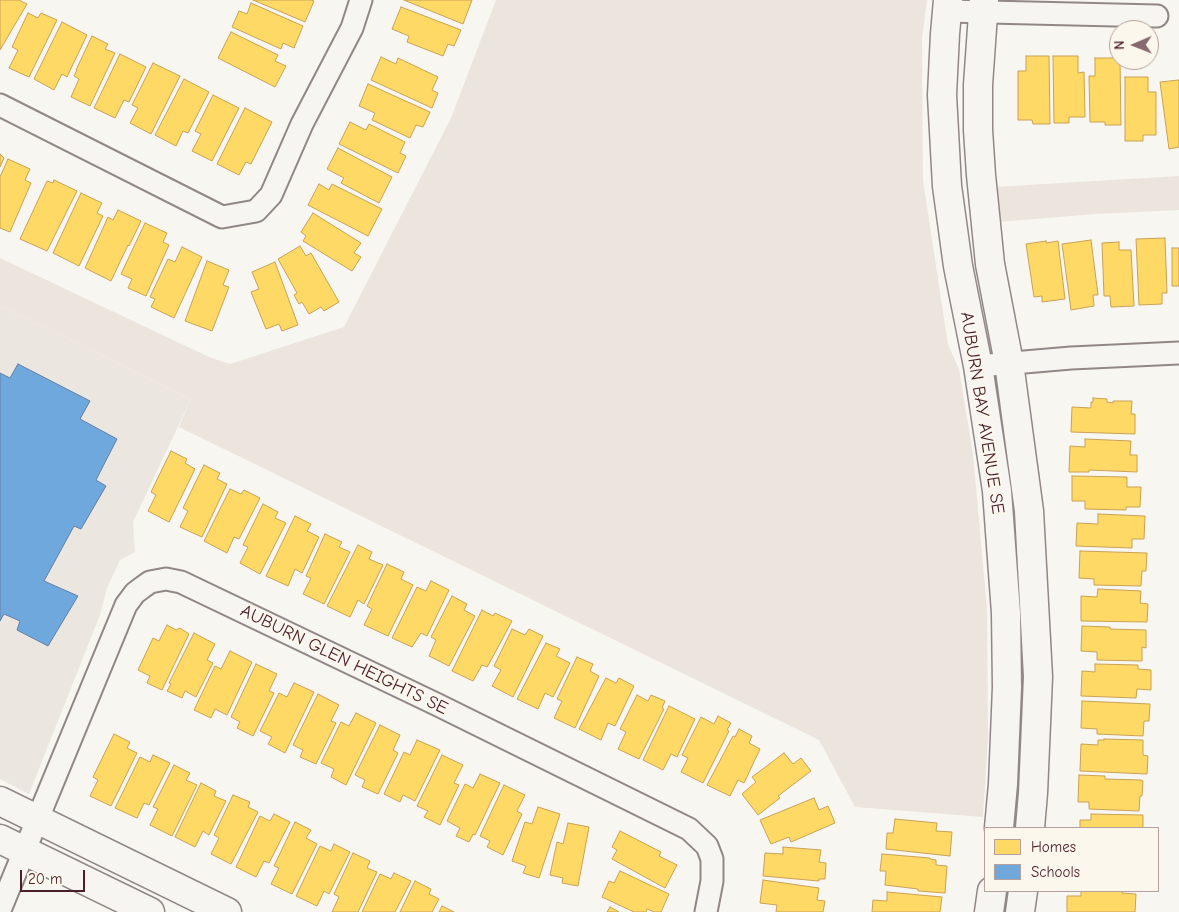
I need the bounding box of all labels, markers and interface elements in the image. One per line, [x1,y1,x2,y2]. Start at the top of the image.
north arrow [1109,20,1159,70]
text: N [1111,41,1128,50]
street label: AUBURN BAY AVENUE SE [955,310,1009,516]
street label: AUBURN GLEN HEIGHTS SE [237,600,451,720]
legend [984,827,1159,892]
text: Homes [1031,838,1076,856]
scale bar [22,860,88,892]
text: Schools [1031,863,1080,881]
text: 20 m [28,870,62,888]

